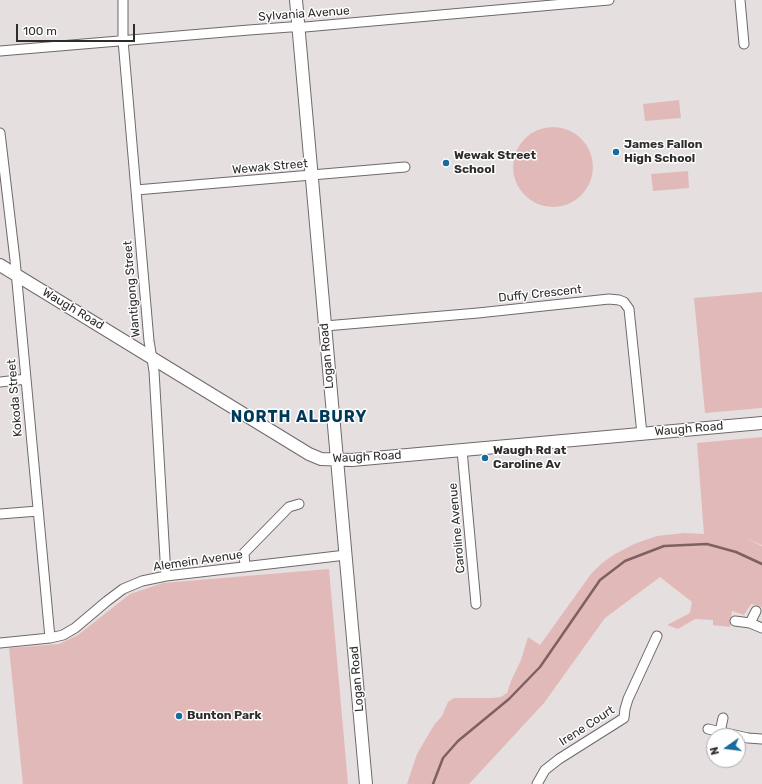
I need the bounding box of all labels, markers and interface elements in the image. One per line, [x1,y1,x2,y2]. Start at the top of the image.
street label: Sylvania Avenue [258,4,350,24]
scale bar [18,16,137,42]
text: 100 m [23,24,57,38]
place label: James Fallon High School [624,138,703,166]
marker: James Fallon High School [611,147,621,157]
place label: Wewak Street School [454,149,536,177]
street label: Wewak Street [232,157,308,177]
marker: Wewak Street School [441,158,451,168]
street label: Wantigong Street [121,240,143,338]
street label: Duffy Crescent [498,282,582,306]
street label: Waugh Road [40,285,106,333]
street label: Logan Road [317,323,337,389]
street label: Kokoda Street [4,359,26,437]
district label: NORTH ALBURY [231,407,367,427]
street label: Waugh Road [654,419,724,439]
place label: Waugh Rd at Caroline Av [493,444,566,472]
street label: Waugh Road [332,448,402,466]
marker: Waugh Rd at Caroline Av [480,453,490,463]
street label: Caroline Avenue [446,482,468,574]
street label: Alemein Avenue [152,548,244,574]
street label: Logan Road [347,646,367,712]
street label: Irene Court [557,703,617,749]
place label: Bunton Park [187,709,262,723]
marker: Bunton Park [174,711,184,721]
north arrow [706,728,746,768]
text: N [708,745,722,756]

